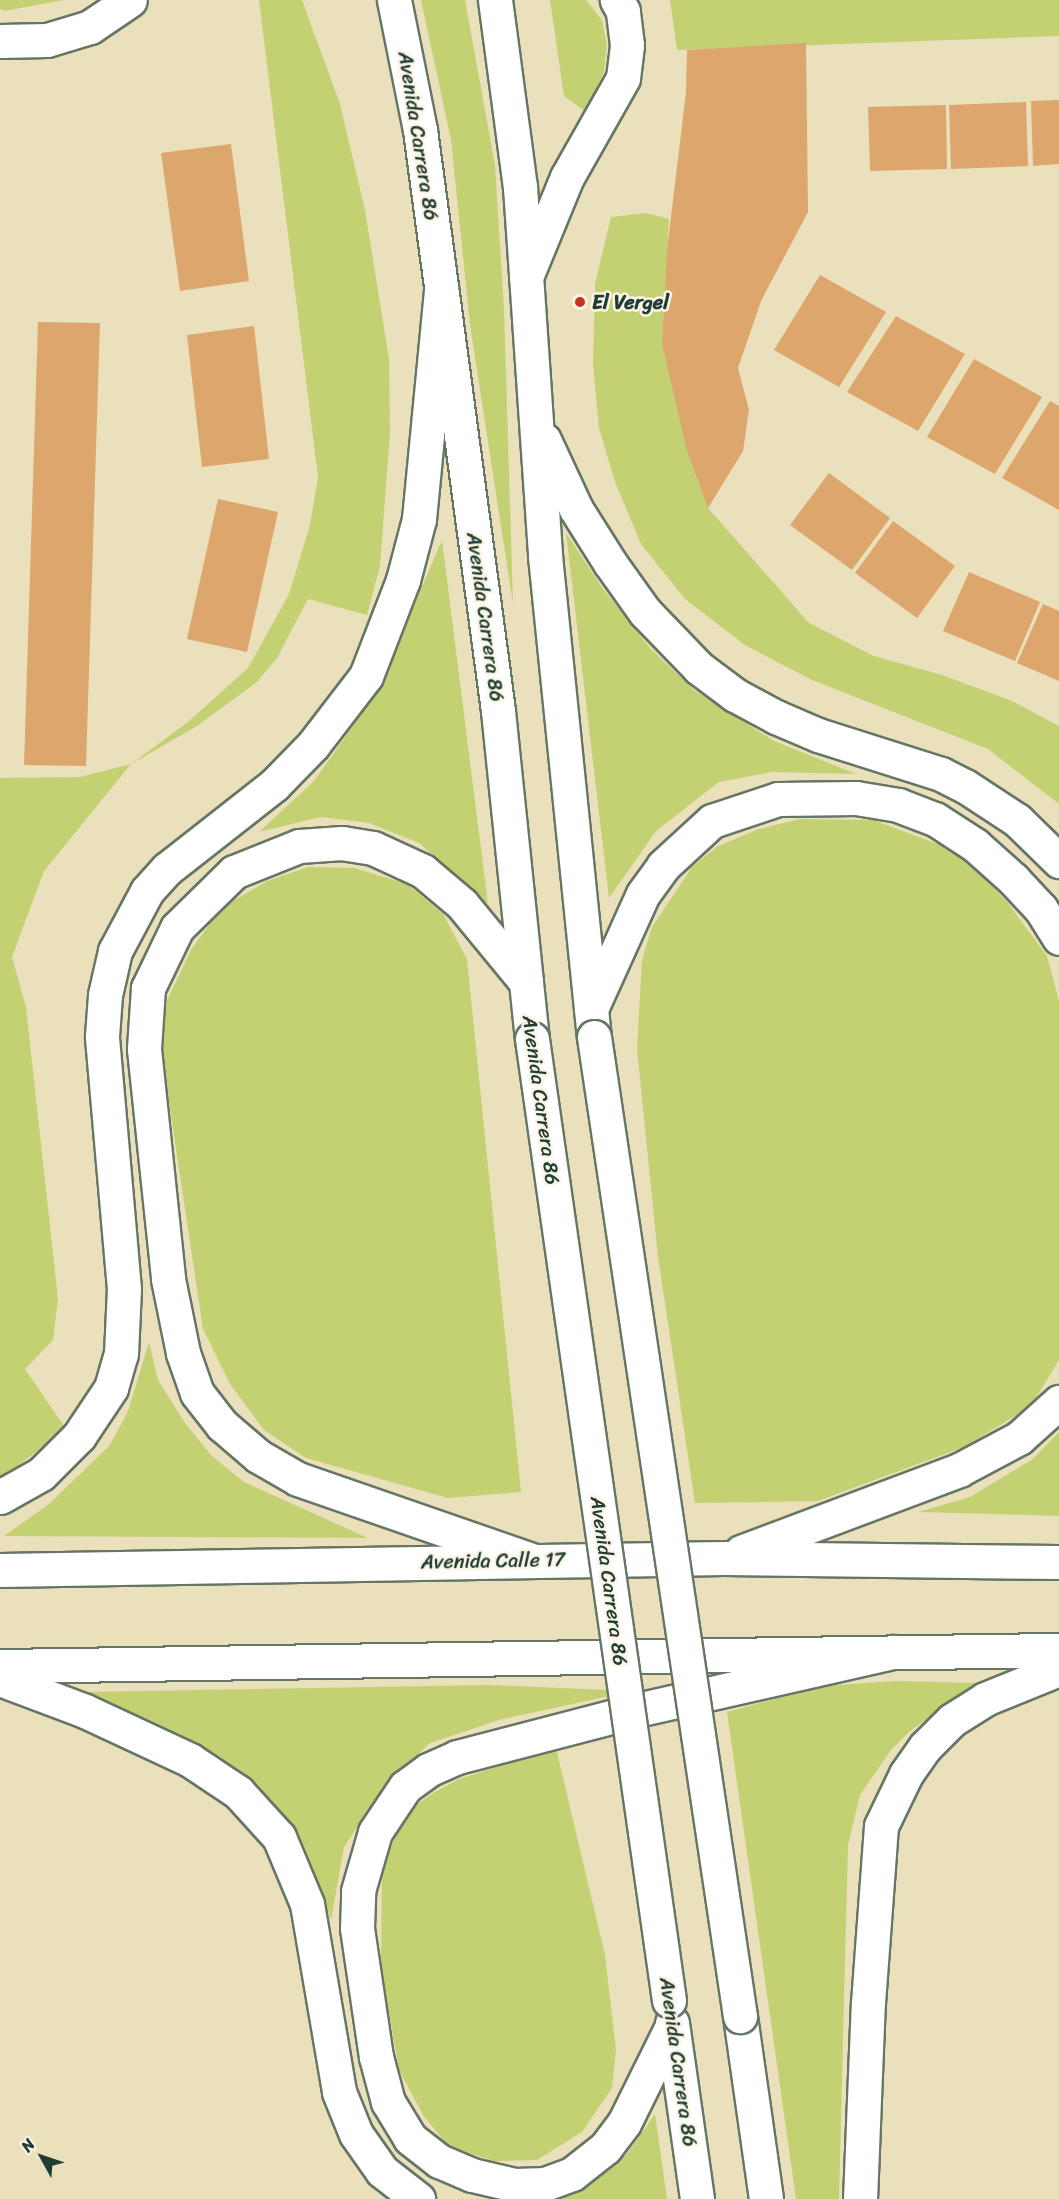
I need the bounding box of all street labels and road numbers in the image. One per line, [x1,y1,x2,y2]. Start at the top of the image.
street label: Avenida Carrera 86 [393,50,443,222]
street label: Avenida Carrera 86 [461,531,509,703]
street label: Avenida Carrera 86 [517,1014,565,1186]
street label: Avenida Carrera 86 [585,1495,633,1667]
street label: Avenida Calle 17 [421,1548,565,1574]
street label: Avenida Carrera 86 [654,1976,702,2148]

